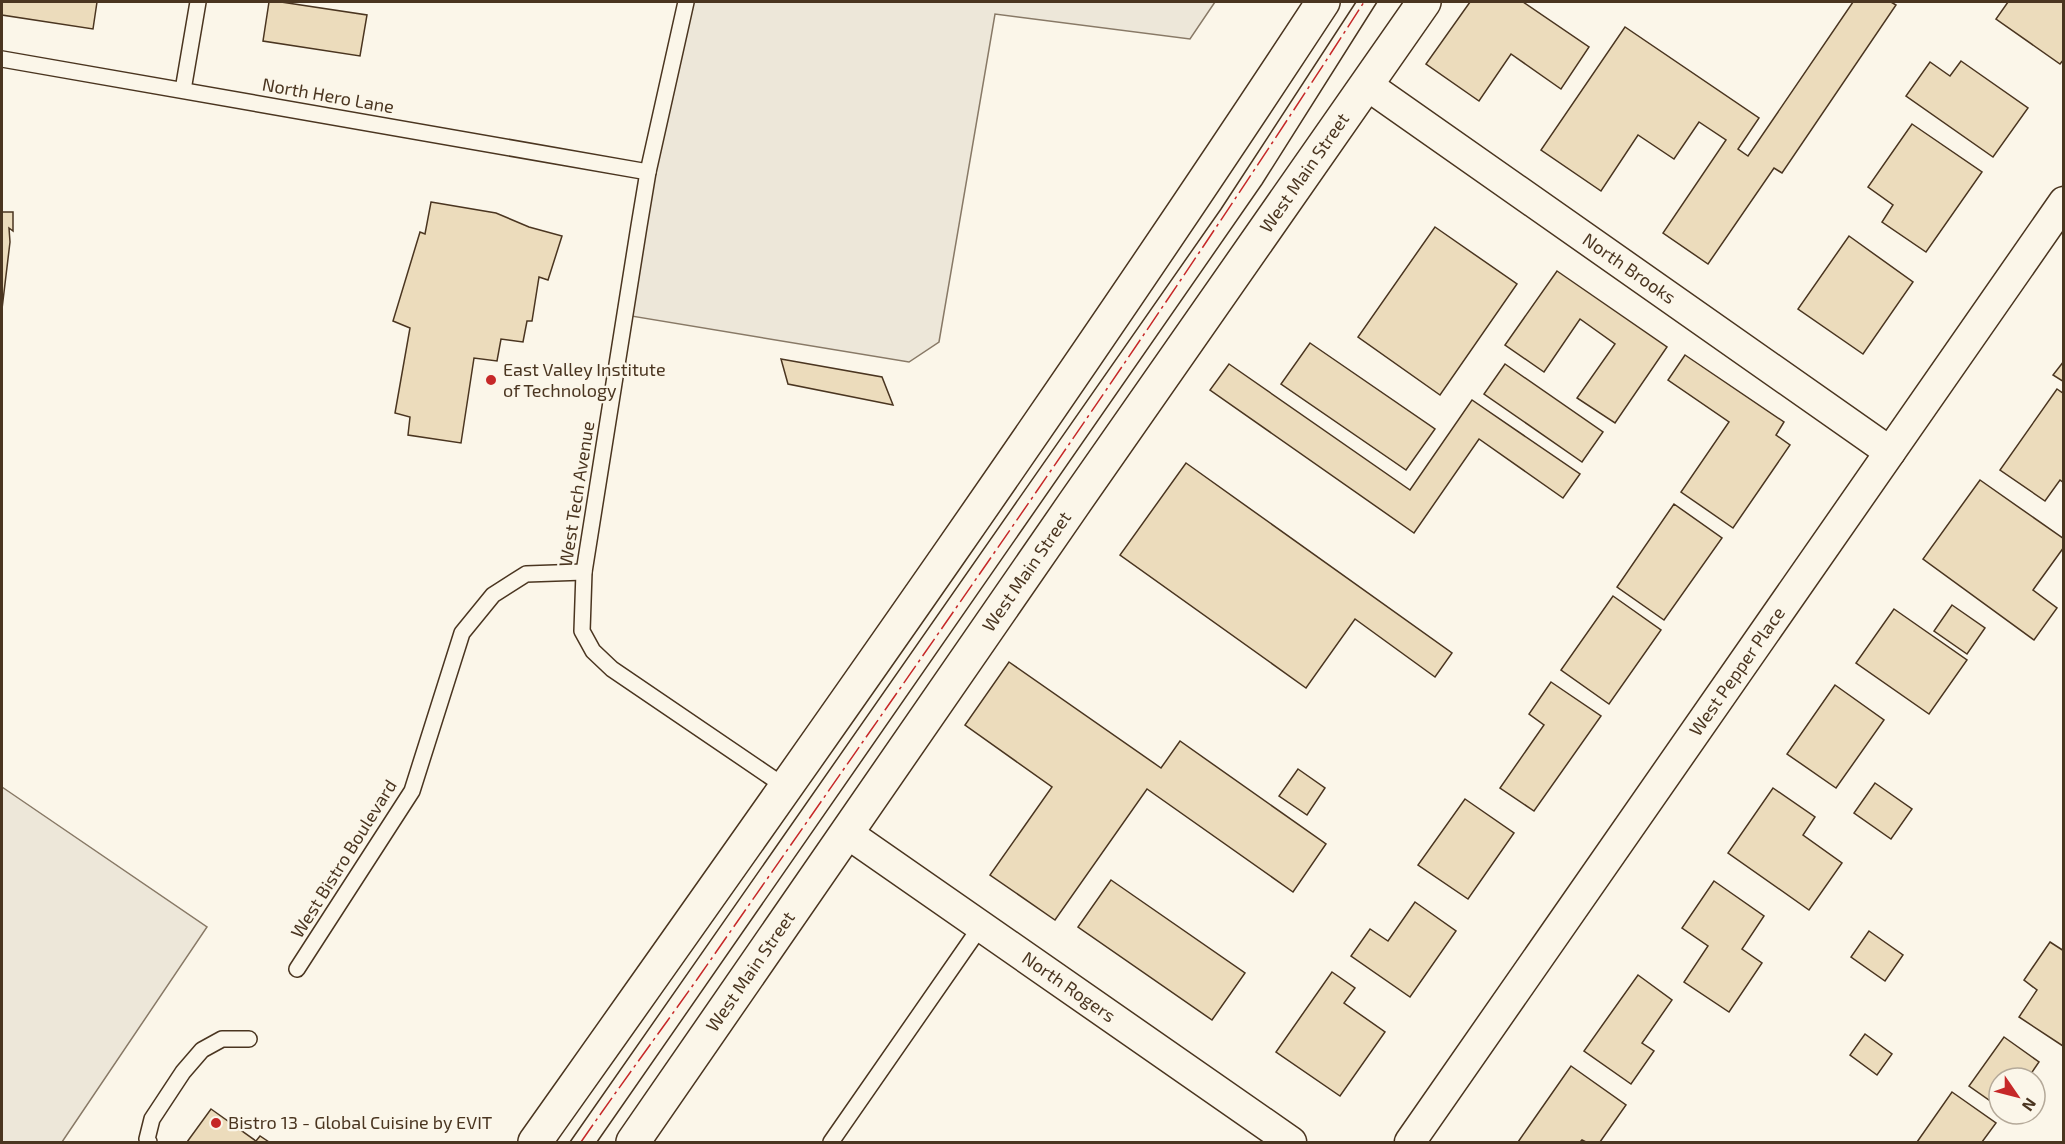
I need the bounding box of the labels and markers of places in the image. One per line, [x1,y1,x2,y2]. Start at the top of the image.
place label: East Valley Institute of Technology [503,358,666,401]
marker: East Valley Institute of Technology [484,373,498,387]
place label: Bistro 13 - Global Cuisine by EVIT [228,1111,493,1133]
marker: Bistro 13 - Global Cuisine by EVIT [209,1116,223,1130]

